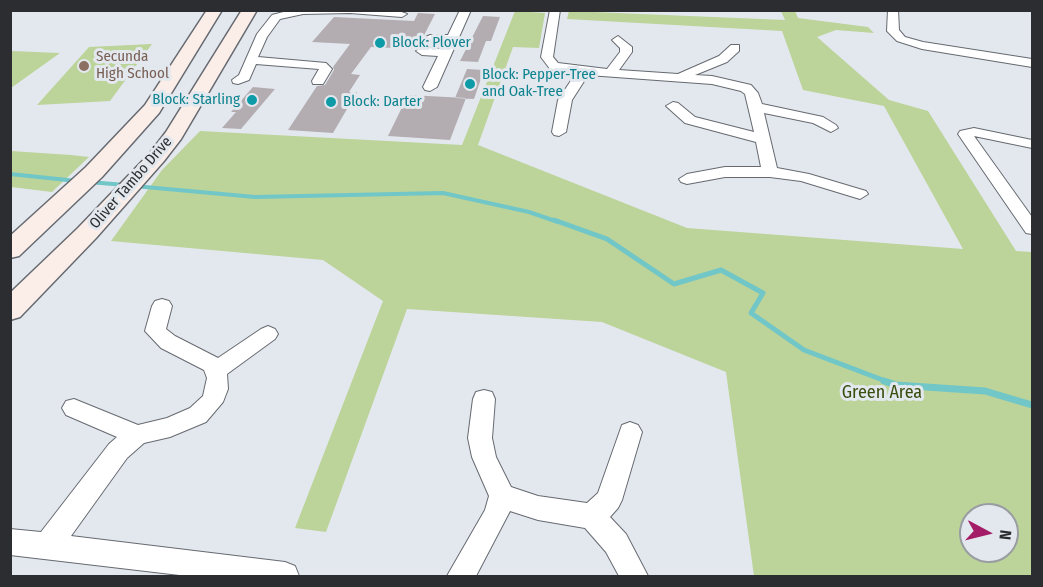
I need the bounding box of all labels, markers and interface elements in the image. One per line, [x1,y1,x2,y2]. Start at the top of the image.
place label: Block: Plover [392,34,471,52]
marker: Block: Plover [373,36,387,50]
place label: Secunda High School [96,48,169,83]
marker: Secunda High School [77,59,91,73]
place label: Block: Pepper-Tree and Oak-Tree [482,66,596,101]
marker: Block: Pepper-Tree and Oak-Tree [463,77,477,91]
place label: Block: Starling [152,91,240,109]
marker: Block: Starling [245,93,259,107]
place label: Block: Darter [343,93,422,111]
marker: Block: Darter [324,95,338,109]
street label: Oliver Tambo Drive [86,133,176,233]
park label: Green Area [842,382,922,404]
north arrow [959,503,1019,563]
text: N [995,529,1015,541]

